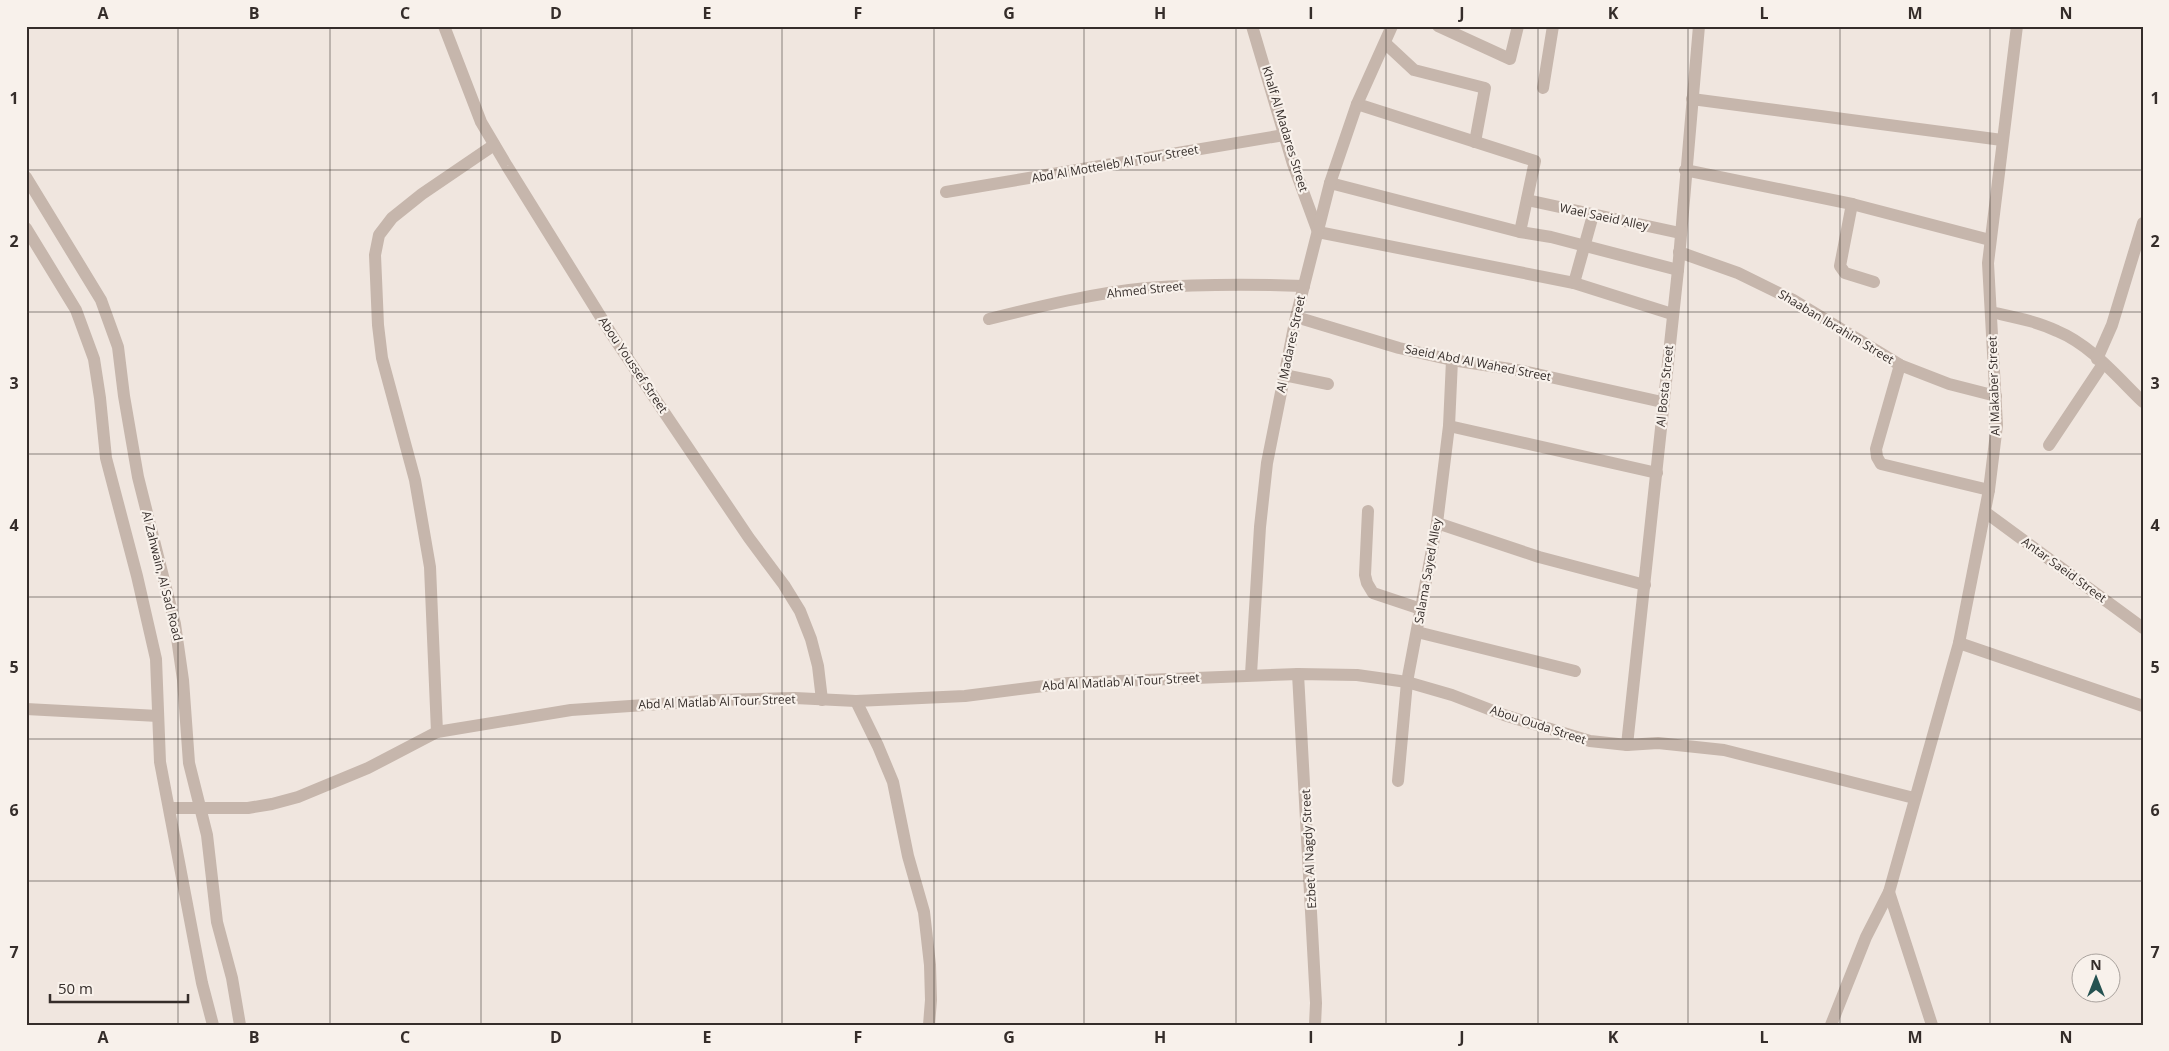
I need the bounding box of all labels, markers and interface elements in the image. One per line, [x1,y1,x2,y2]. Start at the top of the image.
text: A [97,2,109,24]
text: B [249,2,259,24]
text: C [400,2,410,24]
text: D [550,2,562,24]
text: E [703,2,712,24]
text: F [854,2,862,24]
text: G [1003,2,1015,24]
text: H [1154,2,1166,24]
text: I [1308,2,1314,24]
text: J [1457,2,1465,24]
text: K [1608,2,1619,24]
text: L [1759,2,1769,24]
text: M [1907,2,1923,24]
text: N [2059,2,2073,24]
street label: Khalf Al Madares Street [1258,64,1313,194]
text: 1 [9,87,19,109]
text: 1 [2150,87,2160,109]
street label: Abd Al Motteleb Al Tour Street [1030,140,1200,187]
street label: Wael Saeid Alley [1558,199,1651,234]
text: 2 [9,230,19,252]
text: 2 [2150,230,2160,252]
street label: Ahmed Street [1106,277,1184,302]
street label: Shaaban Ibrahim Street [1775,285,1897,368]
street label: Al Madares Street [1272,294,1309,394]
street label: Abou Youssef Street [595,313,672,416]
street label: Al Makaber Street [1983,336,2004,436]
street label: Saeid Abd Al Wahed Street [1404,340,1553,385]
street label: Al Bosta Street [1652,344,1677,428]
text: 3 [9,372,19,394]
text: 3 [2150,372,2160,394]
street label: Al Zahwain, Al Sad Road [138,509,187,643]
text: 4 [9,514,19,536]
text: 4 [2150,514,2160,536]
street label: Salama Sayed Alley [1410,516,1445,625]
street label: Antar Saeid Street [2018,533,2110,606]
text: 5 [9,656,19,678]
text: 5 [2150,656,2160,678]
street label: Abd Al Matlab Al Tour Street [1042,669,1200,694]
street label: Abd Al Matlab Al Tour Street [638,690,796,713]
street label: Abou Ouda Street [1488,701,1588,748]
street label: Ezbet Al Nagdy Street [1297,789,1320,909]
text: 6 [9,799,19,821]
text: 6 [2150,799,2160,821]
text: 7 [9,941,19,963]
text: 7 [2150,941,2160,963]
north arrow [2072,954,2122,1004]
text: N [2090,955,2102,974]
scale bar [50,971,188,1003]
text: 50 m [58,978,93,998]
text: A [97,1026,109,1048]
text: B [249,1026,259,1048]
text: C [400,1026,410,1048]
text: D [550,1026,562,1048]
text: E [703,1026,712,1048]
text: F [854,1026,862,1048]
text: G [1003,1026,1015,1048]
text: H [1154,1026,1166,1048]
text: I [1308,1026,1314,1048]
text: J [1457,1026,1465,1048]
text: K [1608,1026,1619,1048]
text: L [1759,1026,1769,1048]
text: M [1907,1026,1923,1048]
text: N [2059,1026,2073,1048]

